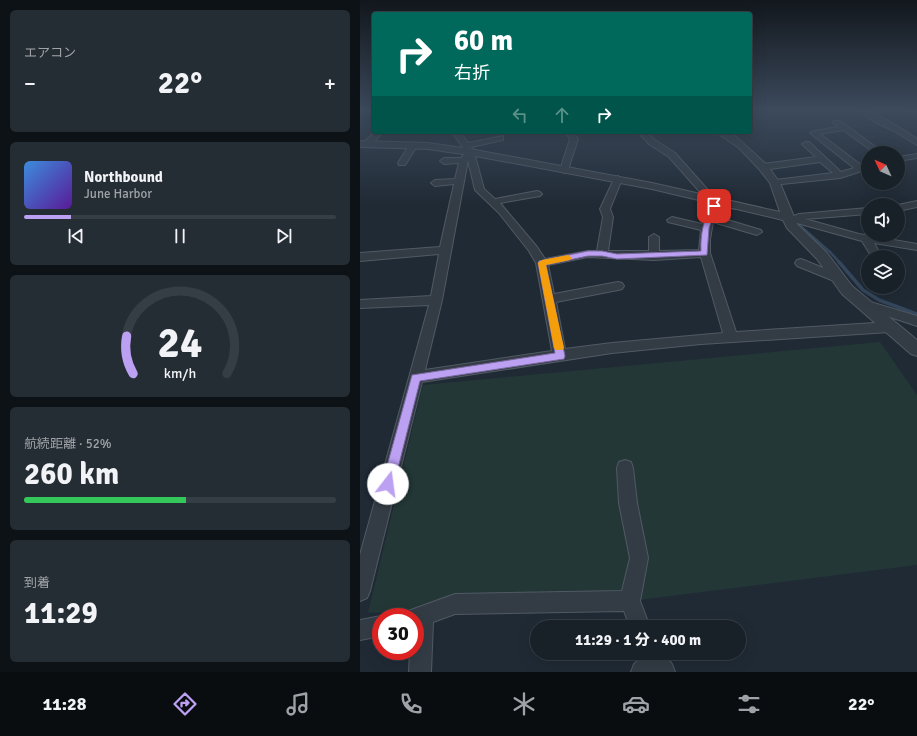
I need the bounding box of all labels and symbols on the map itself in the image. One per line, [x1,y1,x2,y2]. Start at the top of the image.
north arrow [861,146,905,190]
pin [697,189,731,223]
position arrow [367,463,409,505]
speed limit sign: 30 [372,608,424,660]

